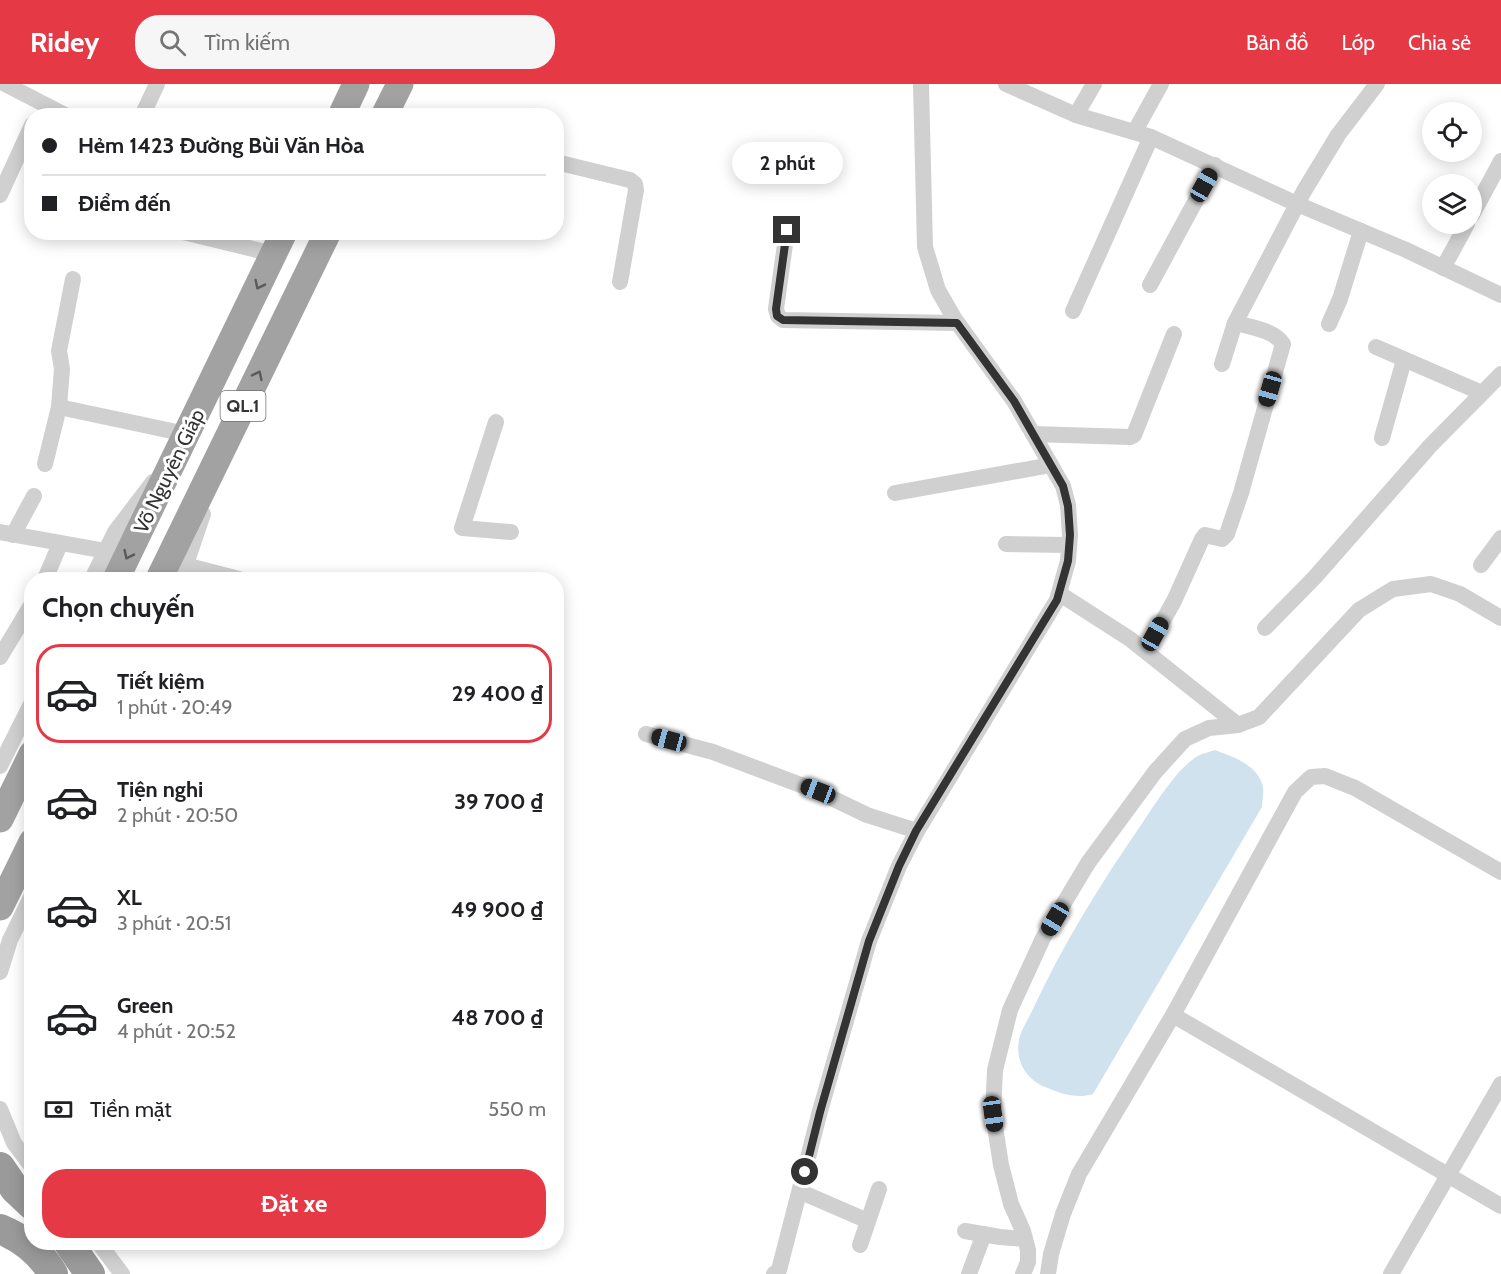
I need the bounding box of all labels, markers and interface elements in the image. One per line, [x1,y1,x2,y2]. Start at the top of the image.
search box [135,15,555,69]
text: Ridey [30,25,99,59]
icon: search [156,26,189,59]
text: Tìm kiếm [204,29,290,56]
text: Bản đồ [1246,30,1308,55]
text: Lớp [1341,30,1375,55]
text: Chia sẻ [1408,30,1471,55]
map controls [1422,102,1482,234]
button: locate [1422,102,1482,162]
text: Hẻm 1423 Đường Bùi Văn Hòa [78,132,364,159]
callout: 2 phút [732,143,842,185]
text: 2 phút [760,151,815,175]
car [1187,165,1221,205]
button: layers [1422,174,1482,234]
text: Điểm đến [78,190,171,217]
route end [773,216,800,243]
one-way arrow [254,279,266,290]
car [1256,369,1284,409]
one-way arrow [251,371,263,382]
road number: QL.1 [220,391,266,421]
street label: Võ Nguyên Giáp [129,405,209,537]
one-way arrow [123,549,135,560]
text: Chọn chuyến [42,591,195,624]
car [1138,614,1172,654]
icon: car [45,667,99,721]
text: Tiết kiệm [117,668,205,695]
text: 29 400 ₫ [452,680,543,707]
text: 1 phút · 20:49 [117,695,233,719]
car [649,727,689,753]
icon: car [45,775,99,829]
text: Tiện nghi [117,776,203,803]
car [798,776,838,806]
text: 39 700 ₫ [454,788,543,815]
text: 2 phút · 20:50 [117,803,238,827]
icon: car [45,883,99,937]
text: XL [117,884,142,911]
text: 49 900 ₫ [451,896,543,923]
car [1038,899,1072,939]
text: 3 phút · 20:51 [117,911,231,935]
icon: car [45,991,99,1045]
text: Green [117,992,173,1019]
text: 48 700 ₫ [452,1004,543,1031]
text: 4 phút · 20:52 [117,1019,236,1043]
icon: cash [42,1093,75,1126]
car [982,1095,1004,1133]
text: Tiền mặt [90,1096,172,1123]
text: 550 m [488,1097,546,1121]
route start [791,1158,818,1185]
button: Đặt xe [42,1169,546,1238]

